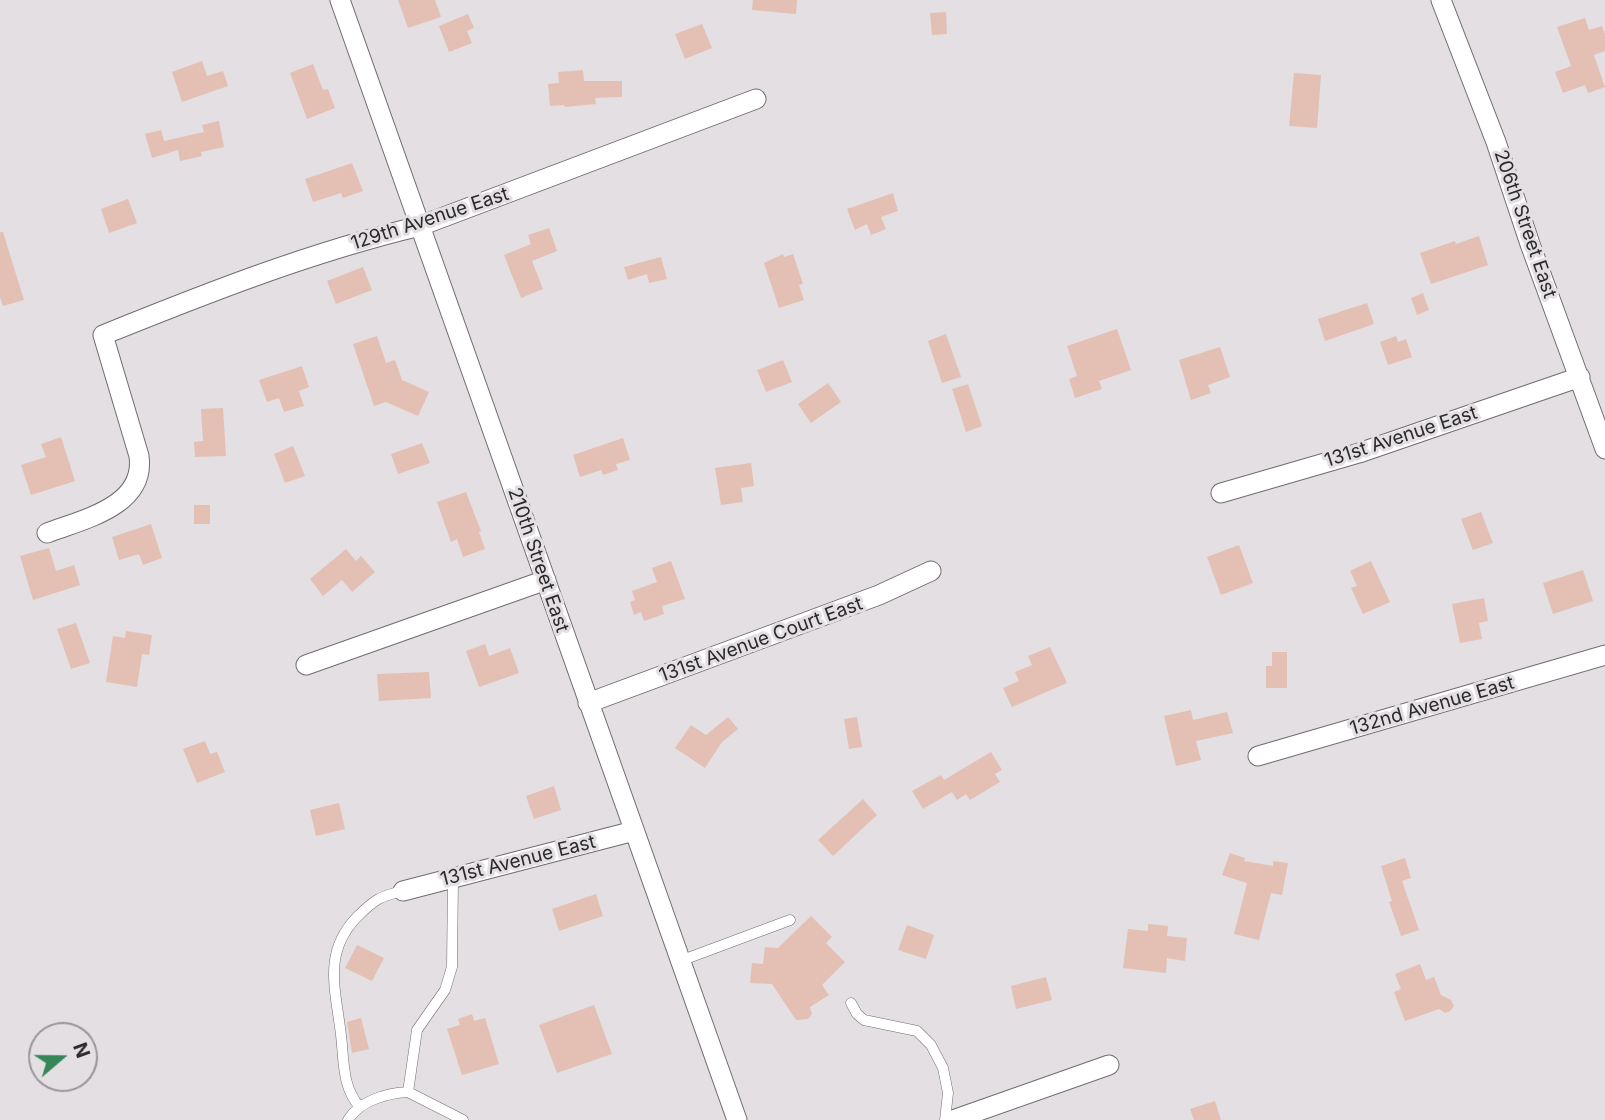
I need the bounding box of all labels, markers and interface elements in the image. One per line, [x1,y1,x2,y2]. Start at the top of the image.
street label: 206th Street East [1489,147,1561,301]
street label: 129th Avenue East [348,183,512,255]
street label: 131st Avenue East [1322,402,1480,472]
street label: 210th Street East [503,485,573,635]
street label: 131st Avenue Court East [656,593,866,687]
street label: 132nd Avenue East [1347,672,1517,740]
street label: 131st Avenue East [438,831,598,891]
north arrow [28,1022,98,1092]
text: N [68,1040,95,1061]

